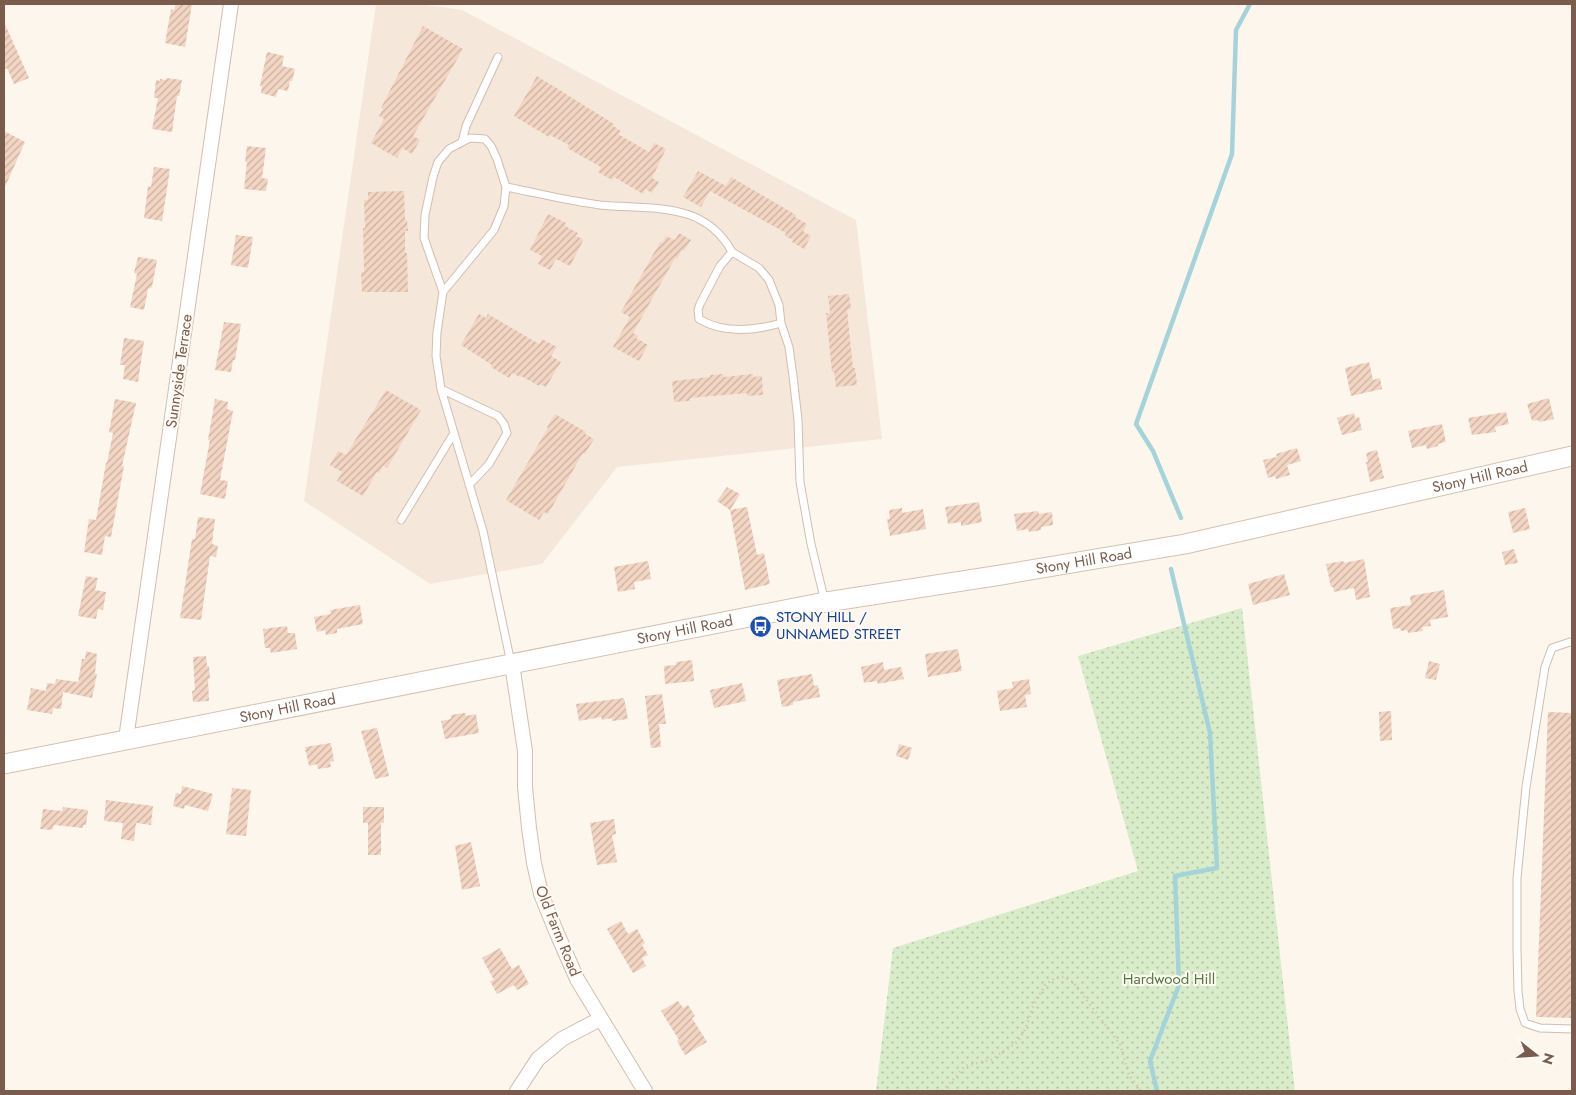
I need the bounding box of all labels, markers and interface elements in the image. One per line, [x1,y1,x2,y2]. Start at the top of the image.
street label: Sunnyside Terrace [160,312,198,429]
street label: Stony Hill Road [1430,455,1530,498]
street label: Stony Hill Road [1034,542,1134,580]
place label: STONY HILL / UNNAMED STREET [776,606,901,645]
street label: Stony Hill Road [635,609,735,650]
bus stop icon: STONY HILL / UNNAMED STREET [748,614,772,638]
street label: Stony Hill Road [238,688,337,728]
street label: Old Farm Road [530,882,586,980]
park label: Hardwood Hill [1123,968,1215,990]
north arrow [1511,1030,1561,1080]
text: N [1537,1051,1560,1067]

